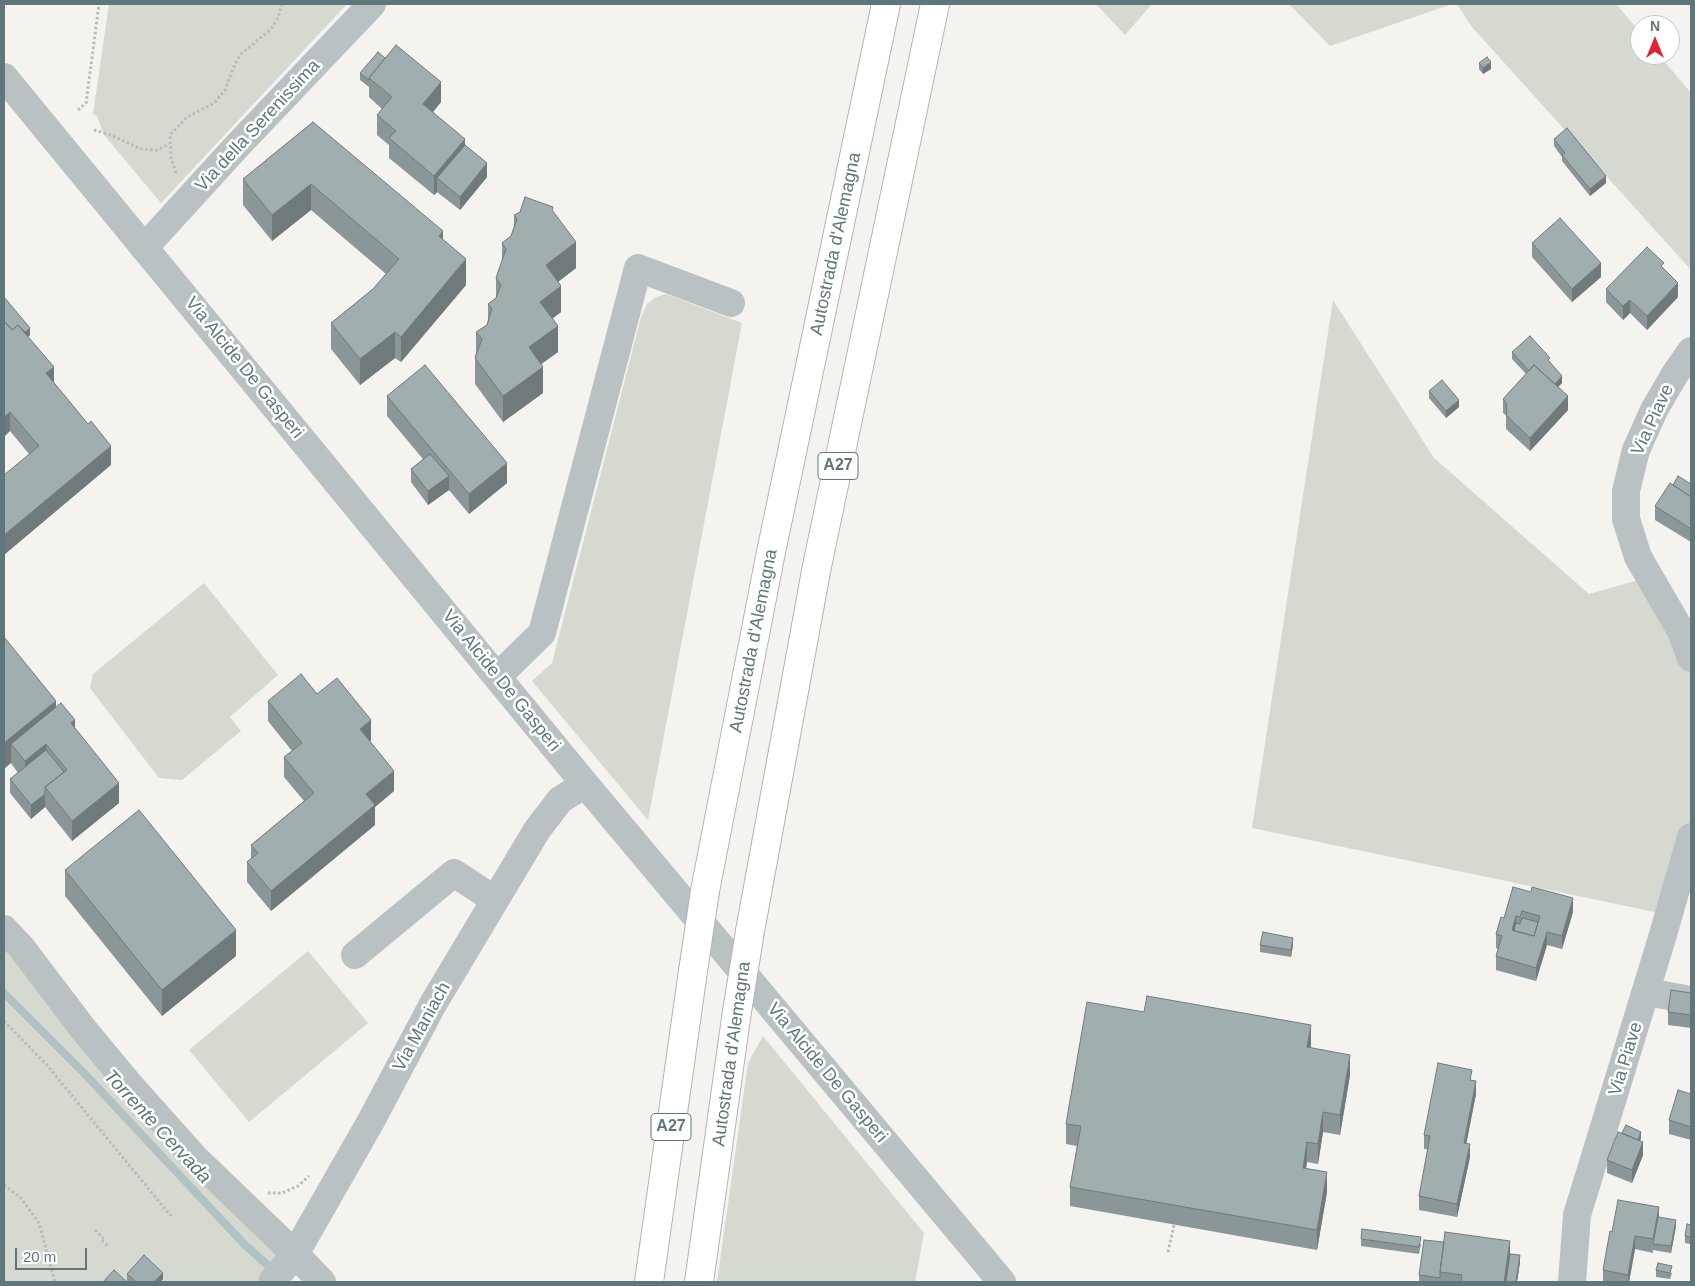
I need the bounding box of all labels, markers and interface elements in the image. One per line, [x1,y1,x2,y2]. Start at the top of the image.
north arrow [1630,15,1680,65]
text: N [1650,18,1660,34]
street label: Via della Serenissima [191,55,325,197]
street label: Autostrada d'Alemagna [806,151,866,337]
street label: Via Alcide De Gasperi [180,293,308,443]
street label: Via Piave [1627,381,1679,459]
road number: A27 [818,452,858,480]
street label: Autostrada d'Alemagna [726,547,782,735]
street label: Via Alcide De Gasperi [437,606,565,756]
street label: Autostrada d'Alemagna [708,960,756,1148]
street label: Via Maniach [389,979,455,1075]
street label: Via Alcide De Gasperi [762,999,892,1147]
street label: Via Piave [1605,1020,1647,1098]
water label: Torrente Cervada [98,1065,216,1189]
road number: A27 [651,1114,691,1140]
scale bar [18,1238,90,1270]
text: 20 m [23,1248,56,1265]

